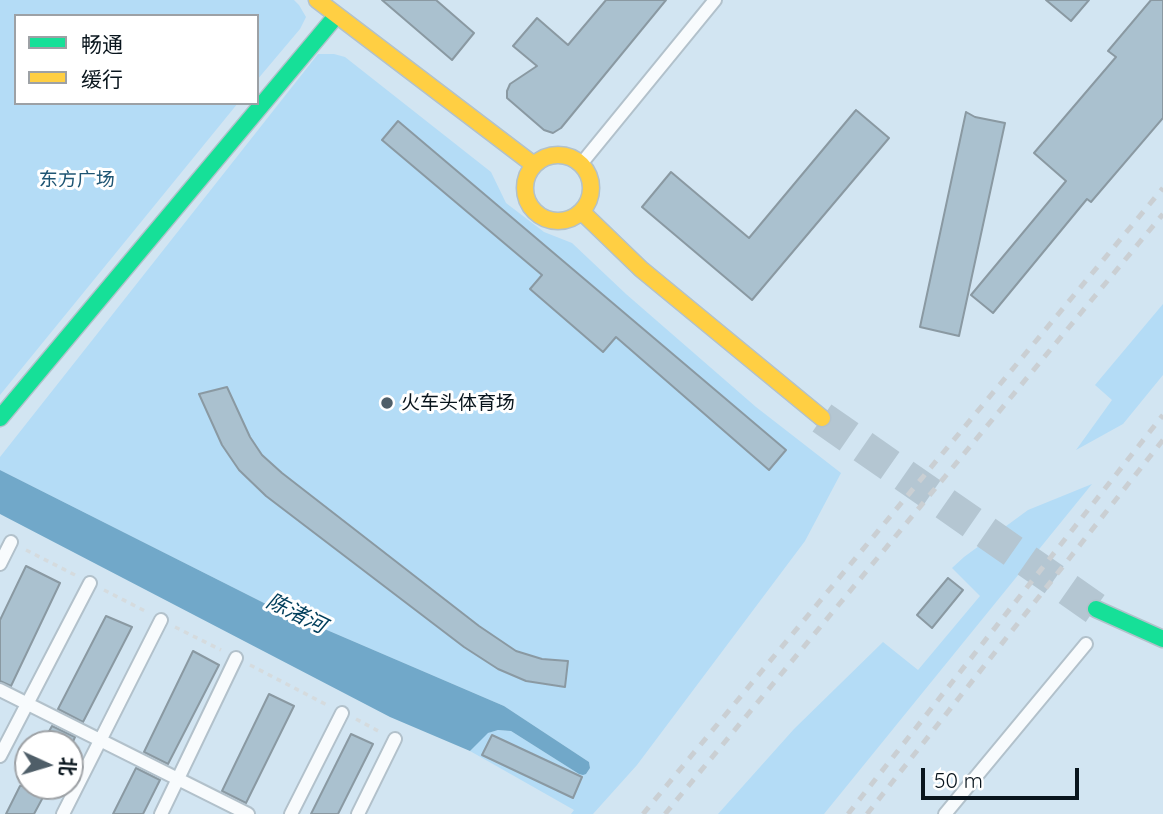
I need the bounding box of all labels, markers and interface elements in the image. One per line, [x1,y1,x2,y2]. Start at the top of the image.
legend [14,14,259,105]
text: 畅通 [81,31,123,57]
text: 缓行 [81,66,123,92]
park label: 东方广场 [39,169,115,191]
place label: 火车头体育场 [401,392,515,414]
marker: 火车头体育场 [379,395,395,411]
water label: 陈渚河 [262,589,330,639]
north arrow [14,730,84,800]
scale bar [925,754,1082,798]
text: 北 [55,756,81,777]
text: 50 m [934,767,983,793]

